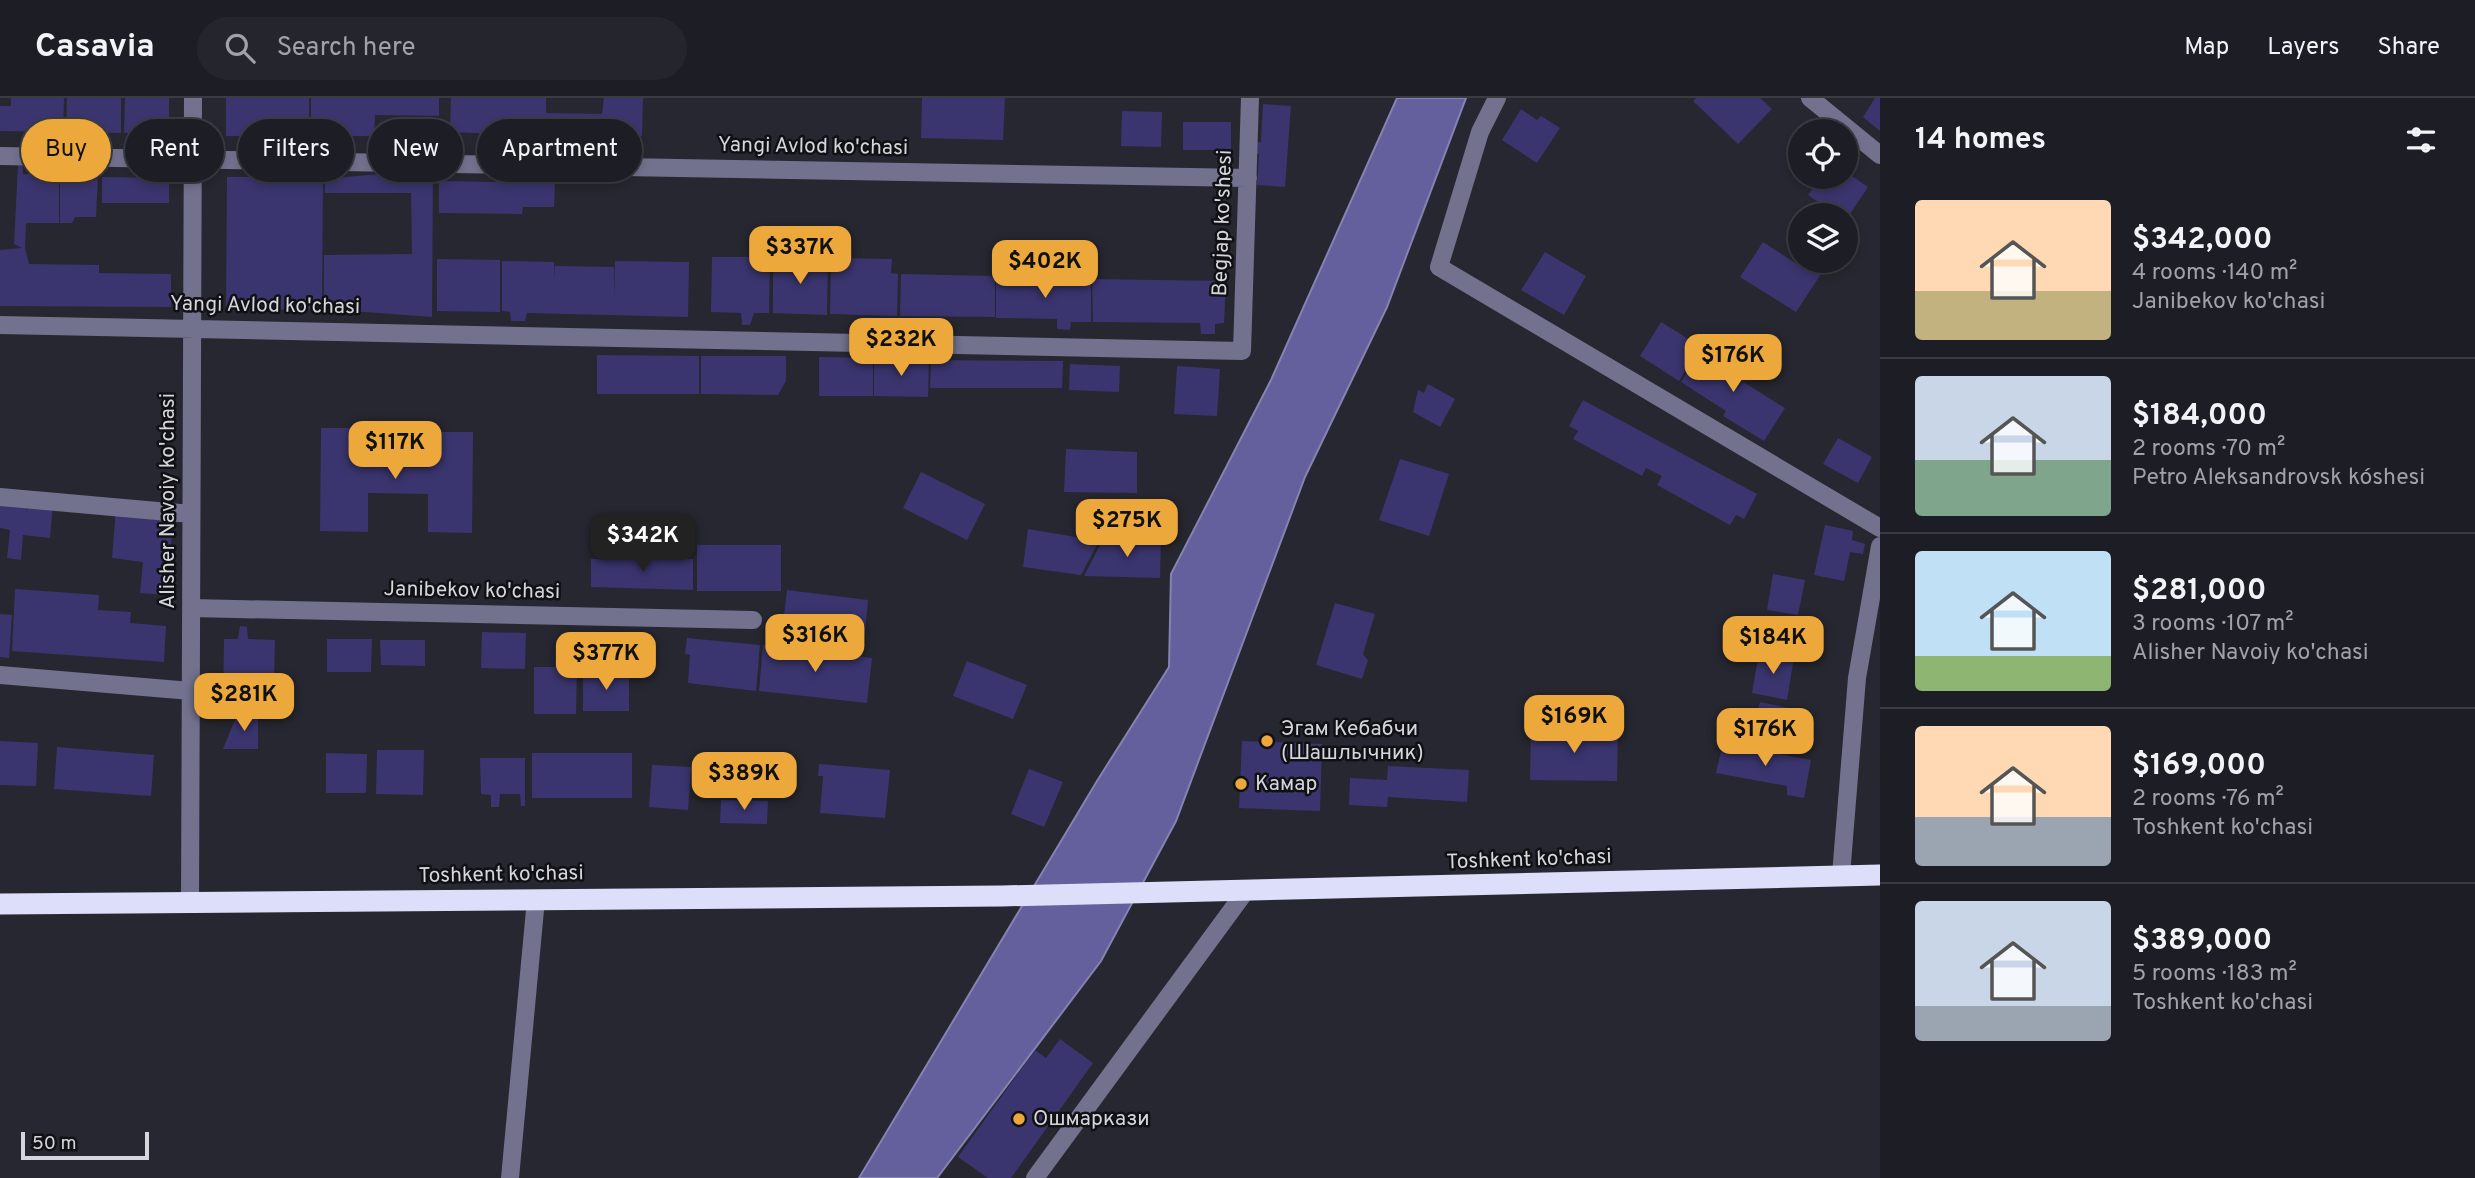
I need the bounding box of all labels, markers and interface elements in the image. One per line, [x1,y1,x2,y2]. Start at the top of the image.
search box [197,17,687,80]
text: Casavia [35,27,155,69]
icon: search [221,29,259,67]
text: Search here [277,32,416,65]
text: Map [2184,33,2229,63]
text: Layers [2267,33,2339,63]
text: Share [2377,33,2440,63]
chip: Buy [21,119,111,182]
chip: Rent [125,119,224,182]
chip: Filters [238,119,354,182]
chip: New [368,119,463,182]
chip: Apartment [477,119,642,182]
map controls [1788,119,1858,273]
button: locate [1788,119,1858,189]
icon: filters [2402,121,2440,159]
text: 14 homes [1915,122,2046,159]
street label: Yangi Avlod ko'chasi [718,132,908,162]
street label: Begjap ko'shesi [1207,149,1239,297]
button: layers [1788,203,1858,273]
text: $342,000 [2132,222,2273,259]
pin: $337K [751,226,849,286]
icon: home [1971,228,2055,312]
text: $337K [765,234,835,263]
pin: $402K [996,240,1094,300]
text: $402K [1008,248,1082,277]
text: 4 rooms · 140 m² [2132,259,2297,288]
text: Janibekov ko'chasi [2132,288,2325,317]
street label: Yangi Avlod ko'chasi [170,291,360,321]
pin: $232K [852,318,950,378]
text: $232K [865,326,937,355]
pin: $176K [1684,334,1782,394]
text: $176K [1701,342,1765,371]
street label: Alisher Navoiy ko'chasi [155,393,182,609]
text: $184,000 [2132,398,2267,435]
icon: home [1971,404,2055,488]
pin: $117K [346,422,444,481]
text: $117K [365,429,425,458]
text: 2 rooms · 70 m² [2132,435,2285,464]
text: Petro Aleksandrovsk kóshesi [2132,464,2425,493]
pin: $275K [1078,500,1176,559]
text: $275K [1092,507,1162,536]
pin: $342K [594,514,692,574]
text: $342K [607,522,679,551]
text: $281,000 [2132,573,2266,610]
street label: Janibekov ko'chasi [383,576,561,606]
icon: home [1971,579,2055,663]
text: 3 rooms · 107 m² [2132,610,2294,639]
pin: $316K [766,614,864,674]
pin: $184K [1724,616,1822,676]
text: $316K [781,622,849,651]
text: $184K [1739,624,1807,653]
pin: $377K [557,632,655,692]
text: Alisher Navoiy ko'chasi [2132,639,2369,668]
text: $377K [572,640,640,669]
pin: $281K [195,674,293,733]
text: $281K [210,681,278,710]
pin: $169K [1525,696,1623,755]
text: $169K [1540,703,1608,732]
pin: $176K [1716,708,1814,768]
place label: Эгам Кебабчи (Шашлычник) [1281,716,1424,767]
text: $176K [1733,716,1797,745]
marker: Эгам Кебабчи (Шашлычник) [1259,733,1275,749]
text: $169,000 [2132,748,2266,785]
pin: $389K [695,752,793,812]
icon: home [1971,754,2055,838]
text: $389K [708,760,780,789]
place label: Камар [1255,771,1317,798]
marker: Камар [1233,776,1249,792]
text: 2 rooms · 76 m² [2132,785,2284,814]
text: Toshkent ko'chasi [2132,814,2313,843]
street label: Toshkent ko'chasi [1446,844,1612,876]
street label: Toshkent ko'chasi [418,860,584,890]
text: $389,000 [2132,923,2272,960]
icon: home [1971,929,2055,1013]
text: 5 rooms · 183 m² [2132,960,2297,989]
text: Toshkent ko'chasi [2132,989,2313,1018]
place label: Ошмаркази [1033,1106,1150,1133]
marker: Ошмаркази [1011,1111,1027,1127]
scale bar [21,1129,149,1161]
text: 50 m [32,1132,77,1156]

